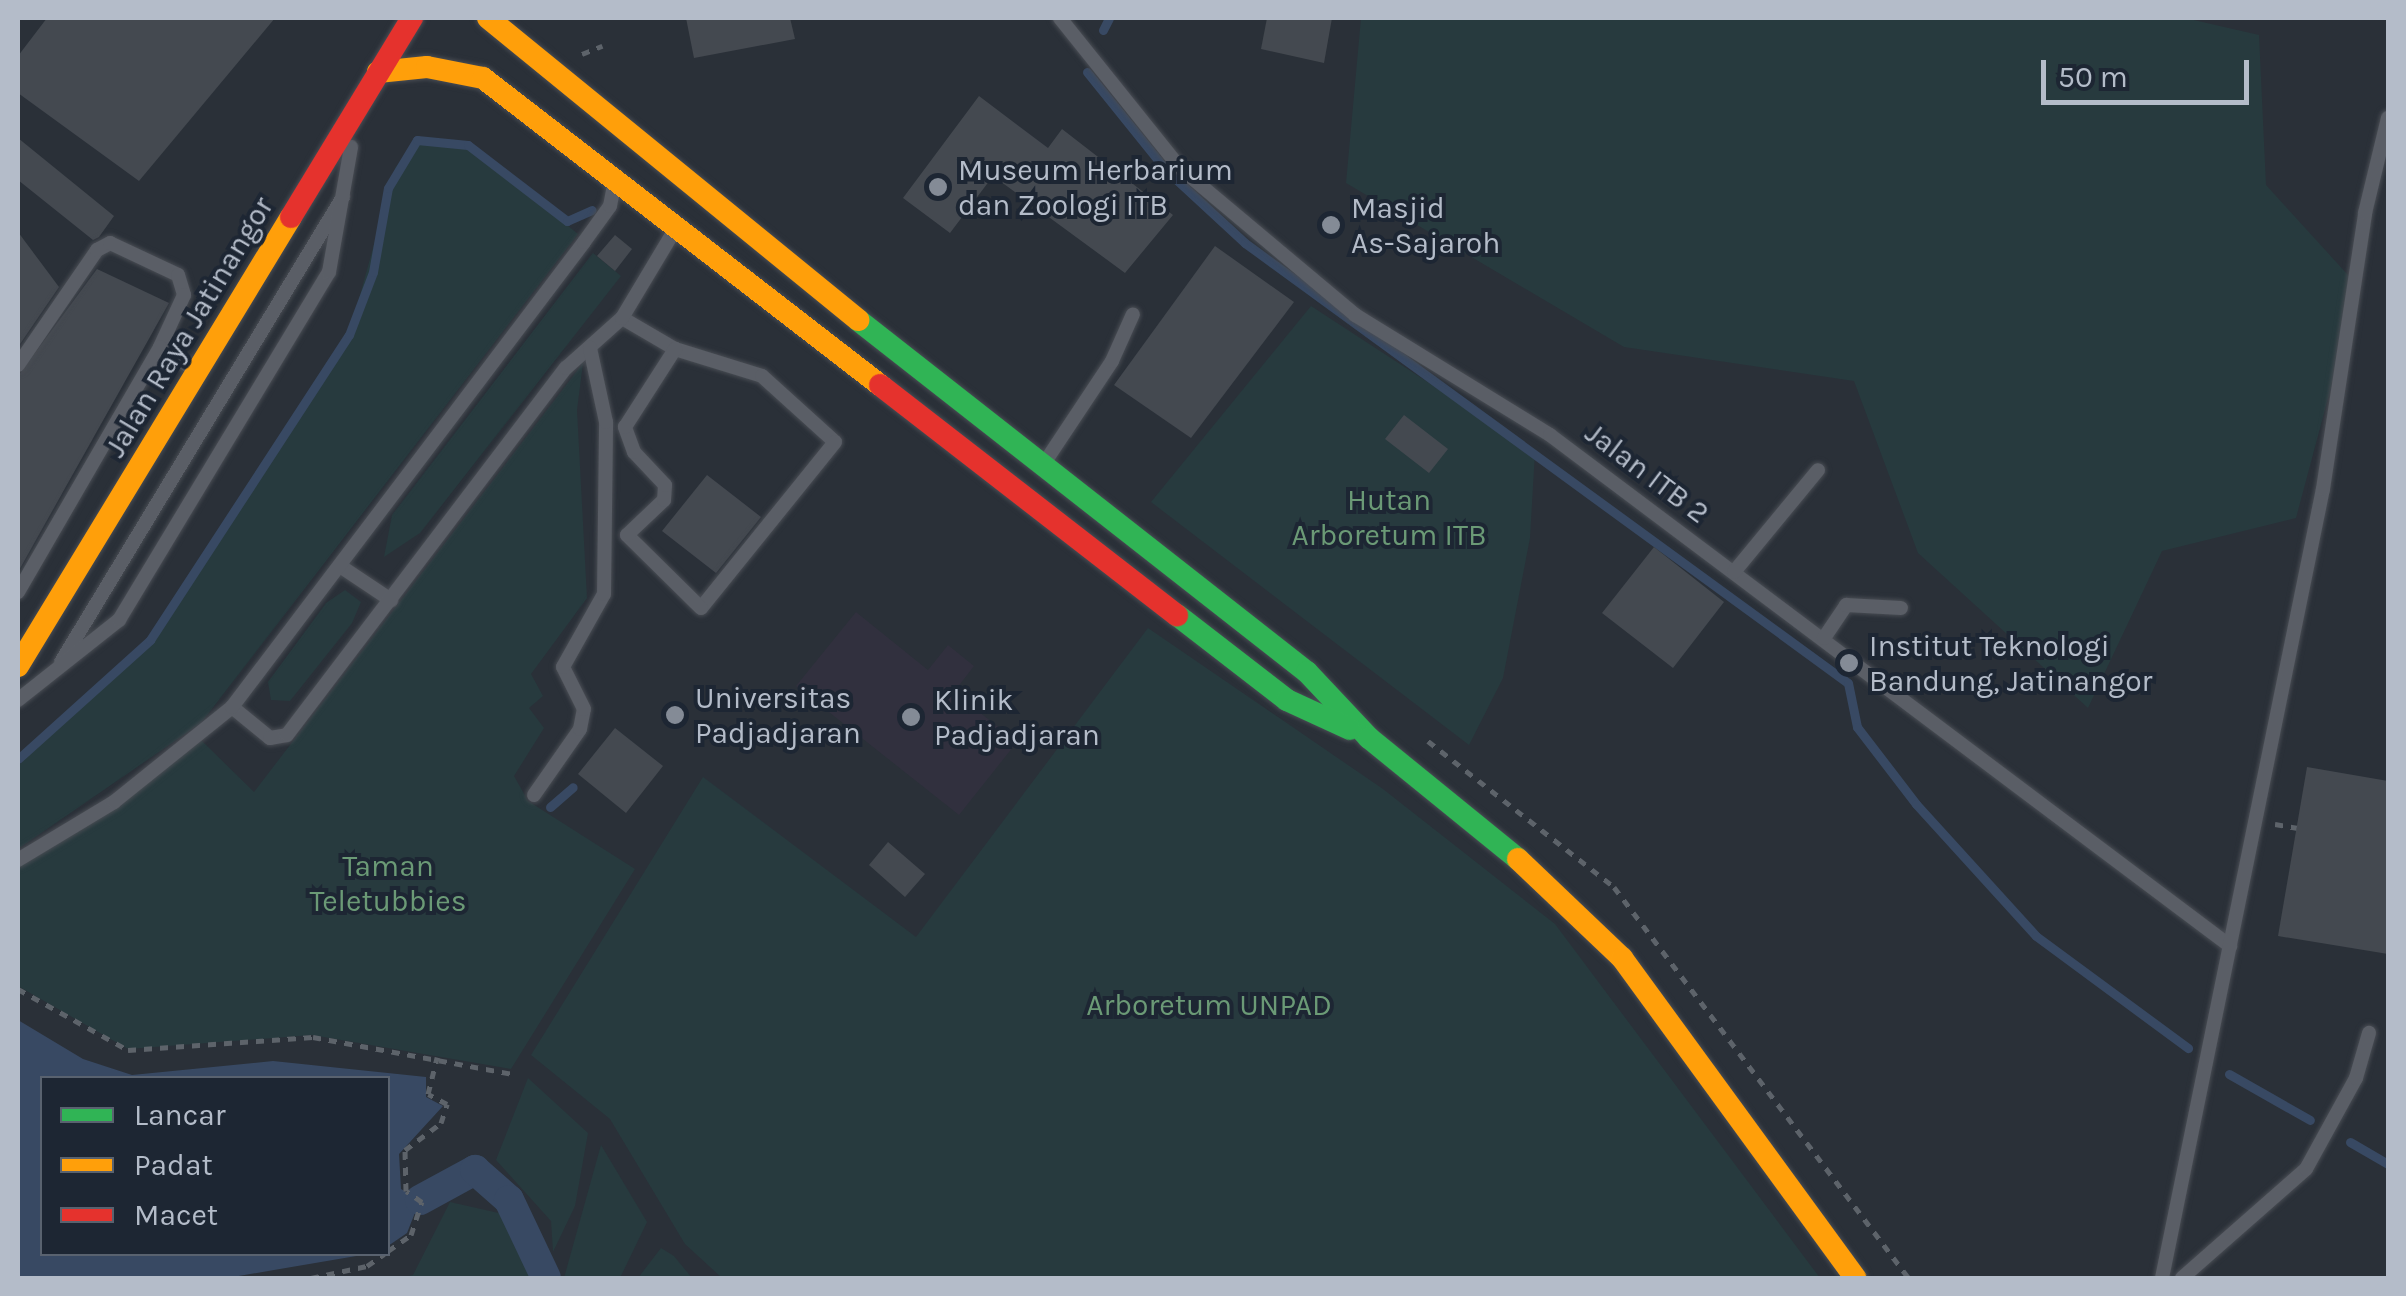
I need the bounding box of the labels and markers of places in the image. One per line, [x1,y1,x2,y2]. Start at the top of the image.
place label: Museum Herbarium dan Zoologi ITB [958,152,1233,222]
marker: Museum Herbarium dan Zoologi ITB [927,176,949,198]
place label: Masjid As-Sajaroh [1351,190,1500,260]
marker: Masjid As-Sajaroh [1320,214,1342,236]
place label: Institut Teknologi Bandung, Jatinangor [1869,628,2152,698]
marker: Institut Teknologi Bandung, Jatinangor [1838,652,1860,674]
place label: Universitas Padjadjaran [695,680,861,750]
place label: Klinik Padjadjaran [934,682,1100,752]
marker: Universitas Padjadjaran [664,704,686,726]
marker: Klinik Padjadjaran [898,704,924,730]

